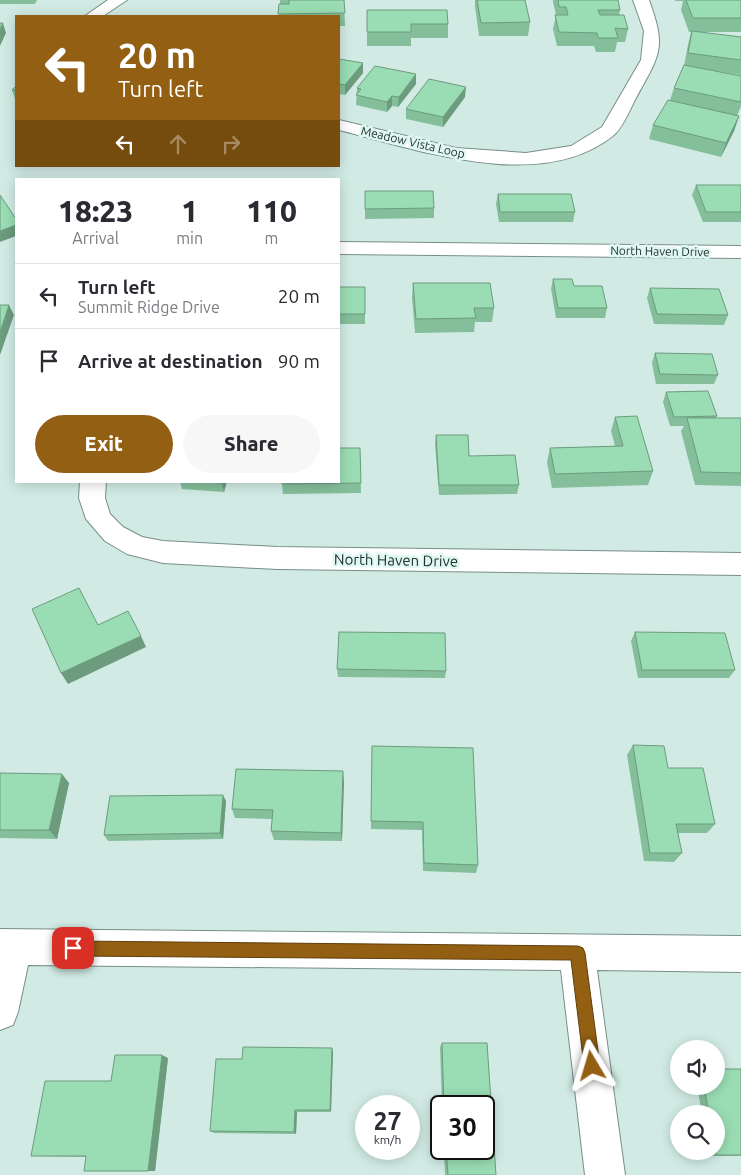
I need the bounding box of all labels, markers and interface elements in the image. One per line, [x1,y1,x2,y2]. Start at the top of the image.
icon: left [35,35,100,100]
text: 20 m [118,35,196,75]
text: Turn left [118,76,203,101]
street label: Meadow Vista Loop [360,124,466,160]
icon: left [111,130,139,158]
icon: ahead [164,130,192,158]
icon: right [217,130,245,158]
text: 18:23 [58,194,133,228]
text: 1 [181,194,198,228]
text: 110 [246,194,297,228]
text: Arrival [72,229,119,247]
text: min [176,229,203,247]
text: m [265,229,278,247]
street label: North Haven Drive [610,244,710,258]
text: Turn left [78,276,156,298]
icon: left [35,282,63,310]
text: 20 m [278,285,320,307]
text: Summit Ridge Drive [78,298,220,316]
icon: arrive [35,347,63,375]
text: Arrive at destination [78,350,263,372]
text: 90 m [278,350,320,372]
button: Exit [35,415,173,473]
button: Share [183,415,320,473]
street label: North Haven Drive [334,550,458,570]
pin [52,927,94,969]
icon: arrive [59,934,87,962]
position arrow [565,1039,617,1091]
map controls [670,1040,725,1160]
button: sound [670,1040,725,1095]
speed limit sign: 30 [430,1095,495,1160]
button: search [670,1105,725,1160]
text: 27 [373,1107,402,1135]
text: km/h [374,1133,401,1146]

